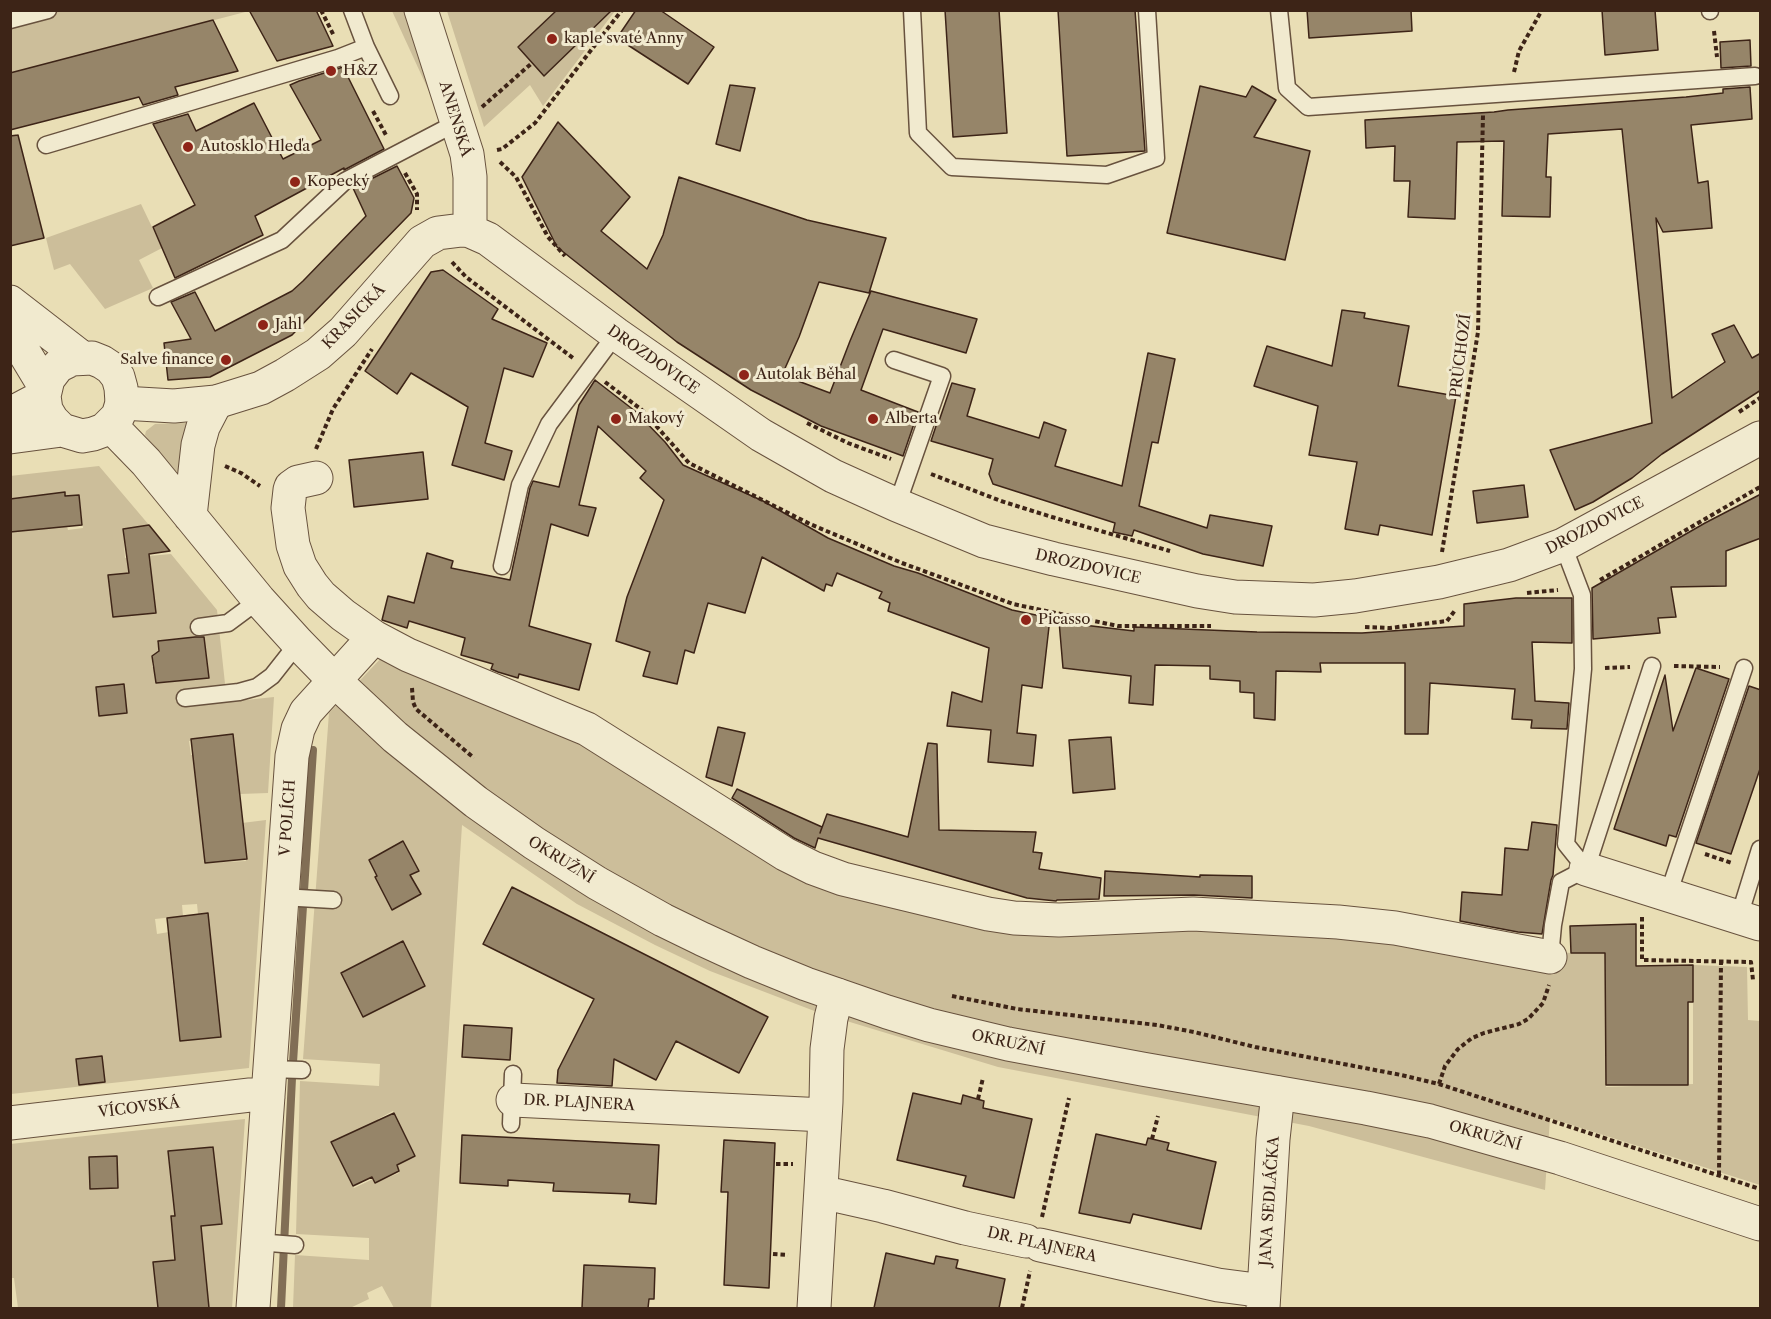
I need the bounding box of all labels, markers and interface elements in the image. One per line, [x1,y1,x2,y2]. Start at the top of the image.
place label: kaple svaté Anny [564,30,684,48]
marker: kaple svaté Anny [545,32,559,46]
place label: H&Z [343,62,378,80]
marker: H&Z [324,64,338,78]
street label: ANENSKÁ [435,79,475,159]
place label: Autosklo Hleďa [200,138,310,156]
marker: Autosklo Hleďa [181,140,195,154]
place label: Kopecký [307,173,370,191]
marker: Kopecký [288,175,302,189]
street label: KRASICKÁ [319,281,389,353]
street label: PRŮCHOZÍ [1447,313,1475,399]
place label: Jahl [275,316,302,334]
marker: Jahl [256,318,270,332]
street label: DROZDOVICE [604,322,702,398]
place label: Salve finance [120,351,214,369]
marker: Salve finance [219,353,233,367]
place label: Autolak Běhal [756,366,856,384]
marker: Autolak Běhal [737,368,751,382]
place label: Makový [628,410,684,428]
place label: Alberta [885,410,938,428]
marker: Makový [609,412,623,426]
marker: Alberta [866,412,880,426]
street label: DROZDOVICE [1543,494,1647,558]
street label: DROZDOVICE [1034,546,1142,588]
place label: Picasso [1038,611,1091,629]
marker: Picasso [1019,613,1033,627]
street label: V POLÍCH [276,779,300,857]
street label: OKRUŽNÍ [525,833,597,887]
street label: OKRUŽNÍ [970,1026,1046,1060]
street label: DR. PLAJNERA [523,1091,635,1115]
street label: VÍCOVSKÁ [97,1094,181,1122]
street label: OKRUŽNÍ [1447,1117,1523,1155]
street label: JANA SEDLÁČKA [1256,1135,1284,1267]
street label: DR. PLAJNERA [985,1224,1099,1266]

